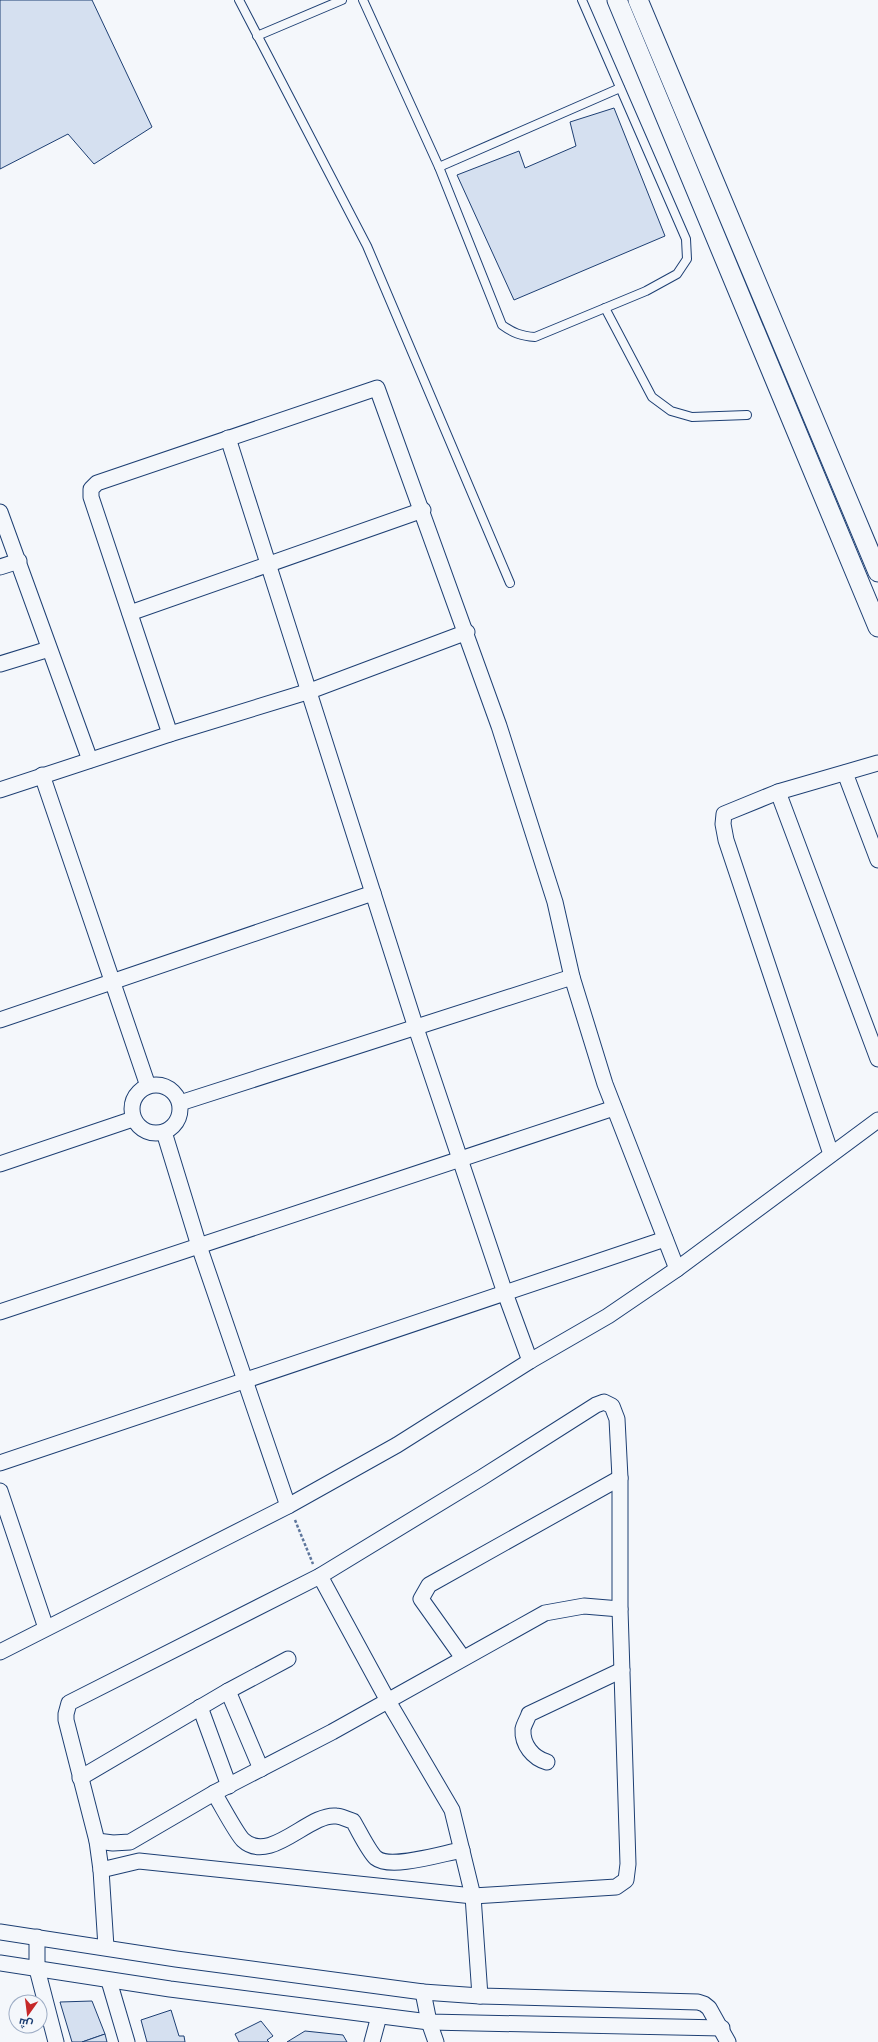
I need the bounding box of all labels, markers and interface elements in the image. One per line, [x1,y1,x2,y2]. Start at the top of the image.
north arrow [8,1994,48,2034]
text: ش [17,2014,34,2033]

